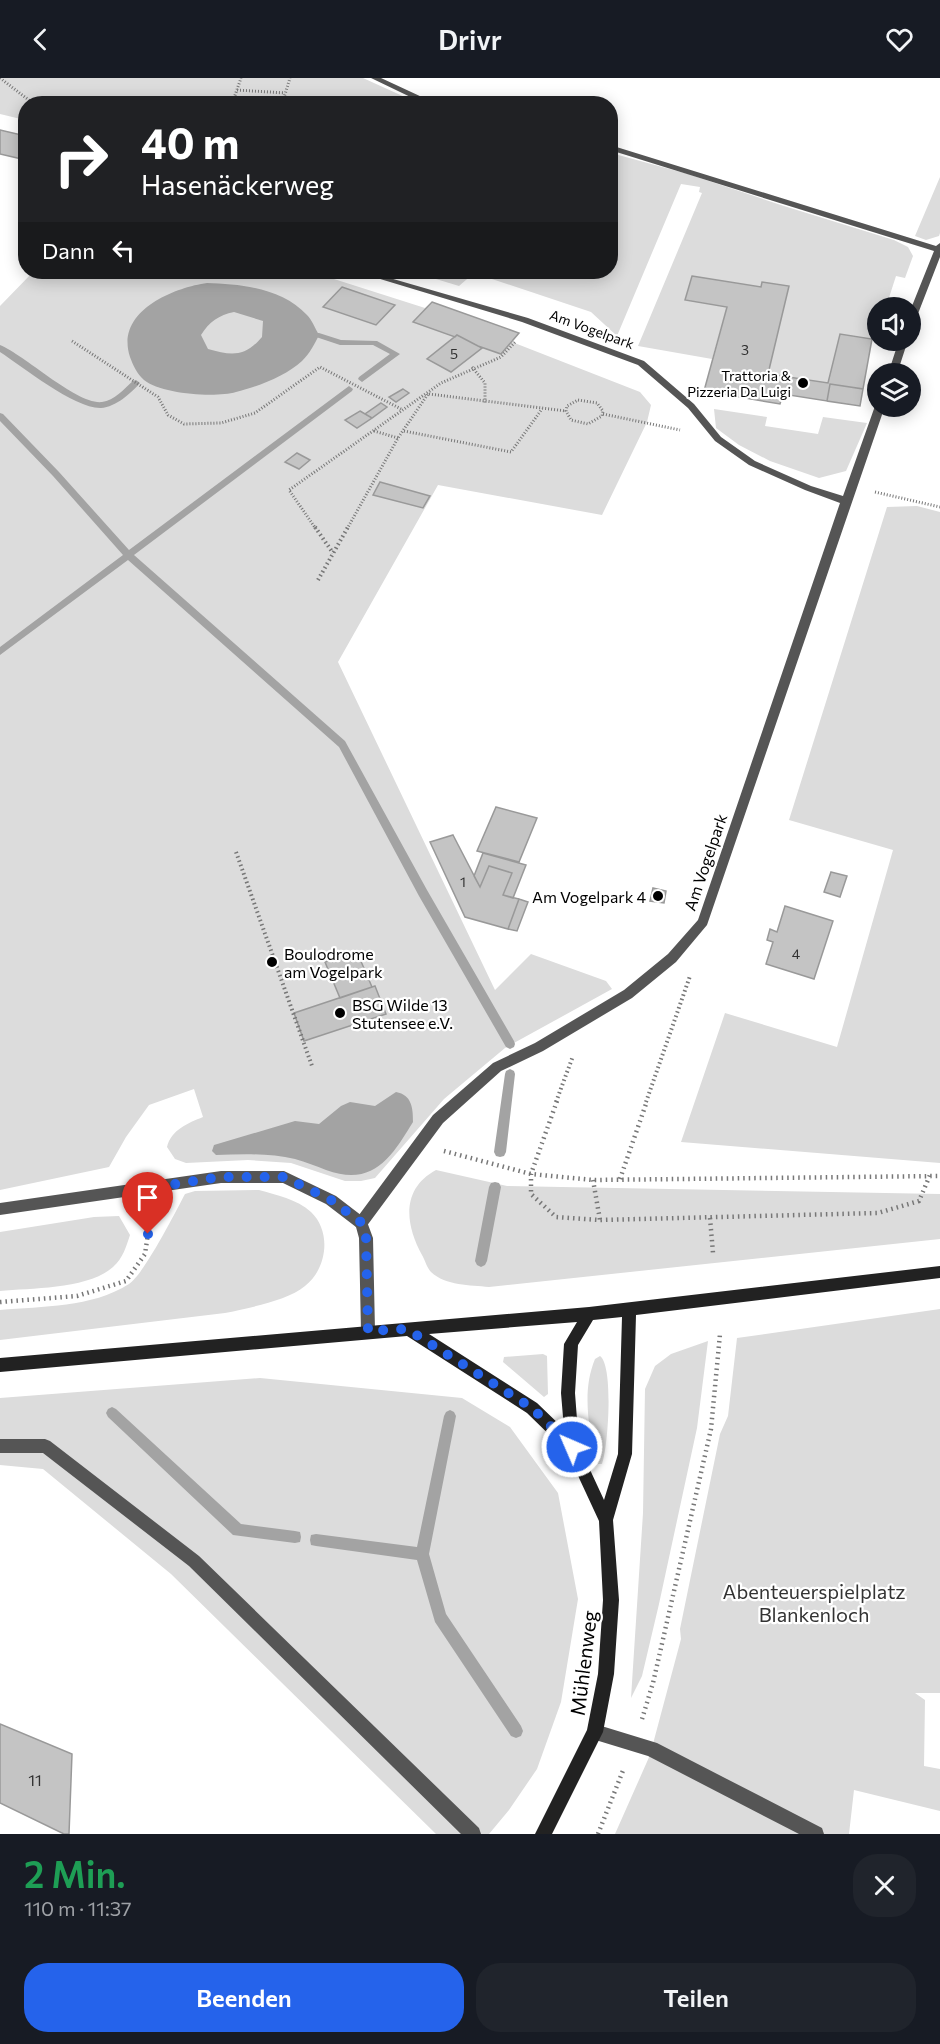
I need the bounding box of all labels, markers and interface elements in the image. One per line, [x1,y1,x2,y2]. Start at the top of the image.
icon: back [24,23,57,56]
text: Drivr [438,23,502,56]
icon: heart [883,23,916,56]
text: 40 m [141,116,239,168]
icon: right [42,120,120,198]
text: Hasenäckerweg [141,168,334,201]
icon: left [107,234,140,267]
text: Dann [42,237,95,264]
map controls [867,297,921,417]
button: sound [867,297,921,351]
street label: Am Vogelpark [547,306,637,352]
house number: 3 [741,341,749,358]
house number: 5 [450,345,458,362]
button: layers [867,363,921,417]
place label: Trattoria & Pizzeria Da Luigi [687,367,792,400]
marker: Trattoria & Pizzeria Da Luigi [796,376,810,390]
street label: Am Vogelpark [680,811,731,913]
house number: 1 [460,873,466,890]
place label: Am Vogelpark 4 [532,887,646,906]
marker: Am Vogelpark 4 [651,889,665,903]
place label: Boulodrome am Vogelpark [284,944,383,981]
house number: 4 [792,945,801,962]
marker: Boulodrome am Vogelpark [265,955,279,969]
place label: BSG Wilde 13 Stutensee e.V. [352,995,453,1032]
marker: BSG Wilde 13 Stutensee e.V. [333,1006,347,1020]
pin [122,1172,173,1234]
icon: arrive [131,1181,164,1214]
position arrow [540,1415,604,1479]
park label: Abenteuerspielplatz Blankenloch [723,1579,905,1626]
street label: Mühlenweg [565,1609,601,1717]
house number: 11 [28,1770,42,1789]
text: 2 Min. [24,1851,126,1895]
button: close [853,1854,916,1917]
text: 110 m · 11:37 [24,1896,132,1920]
button: Beenden [24,1963,464,2032]
button: Teilen [476,1963,916,2032]

